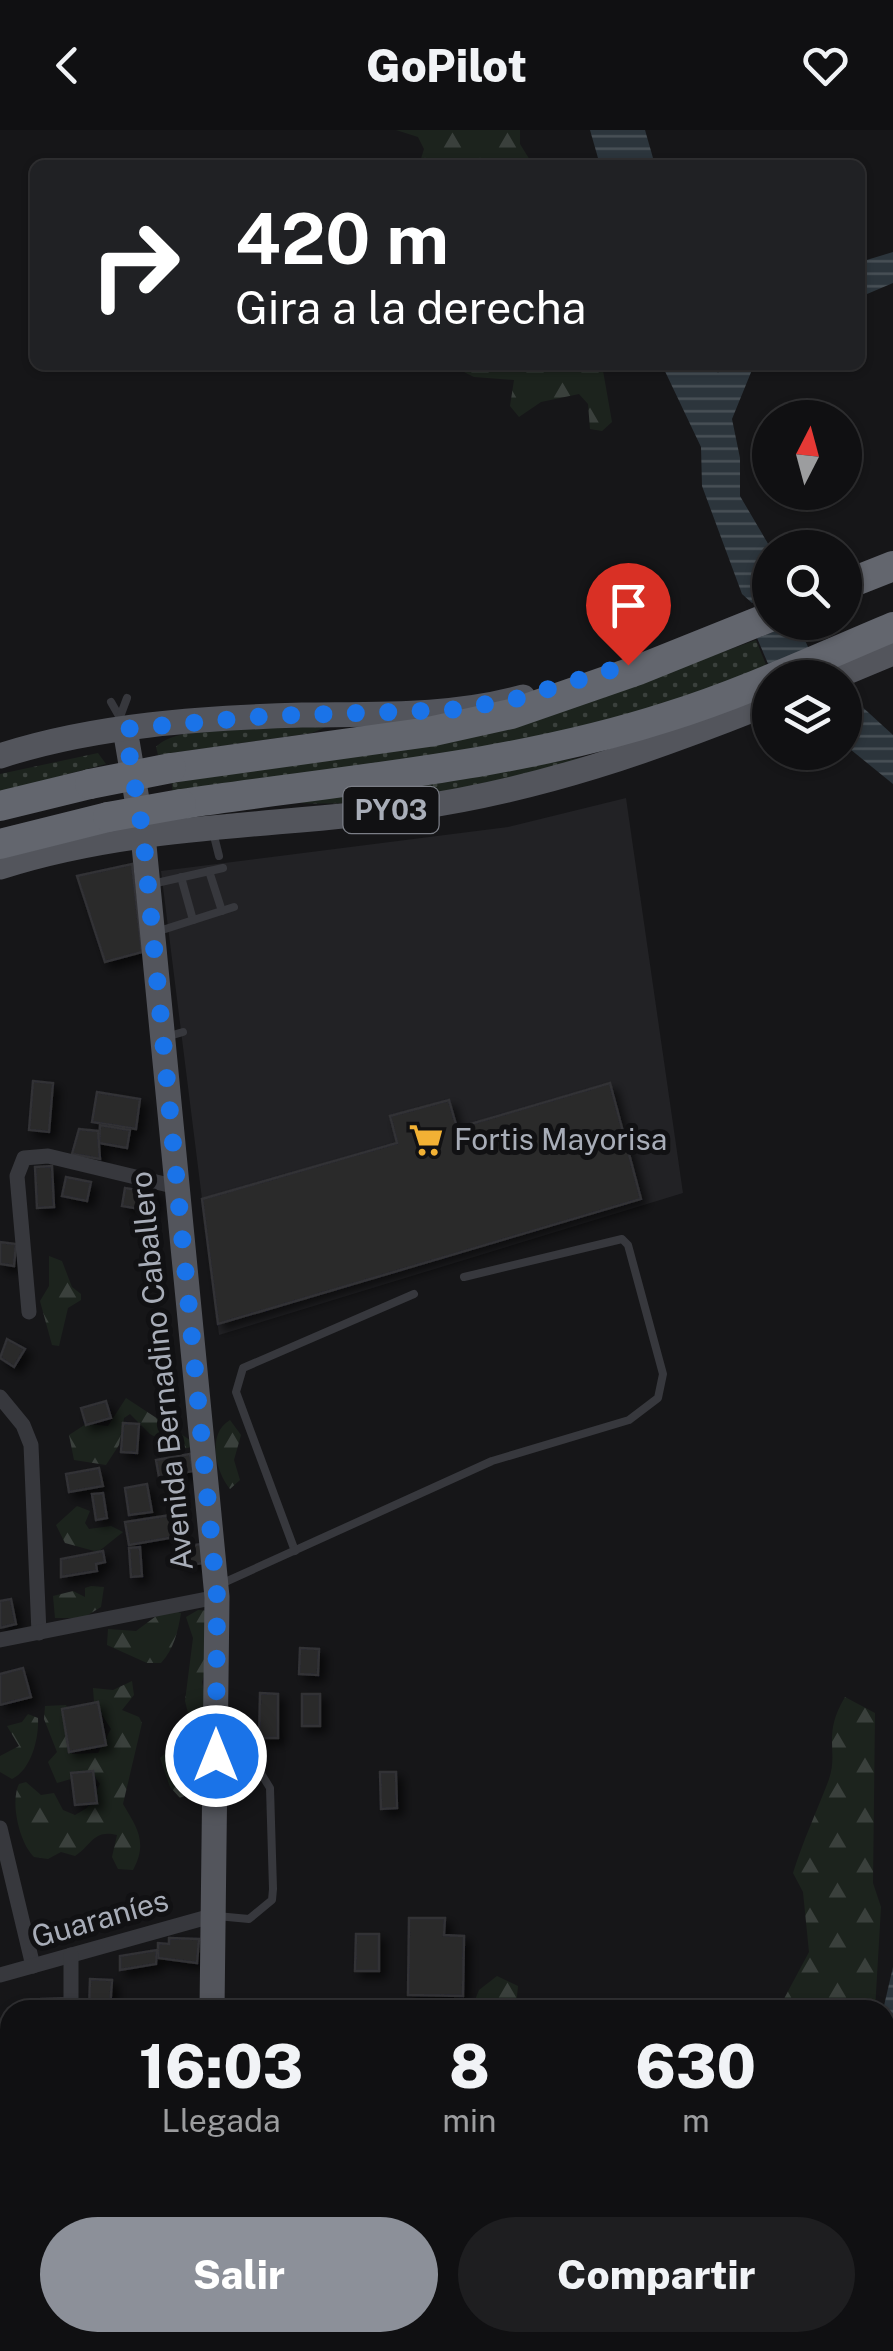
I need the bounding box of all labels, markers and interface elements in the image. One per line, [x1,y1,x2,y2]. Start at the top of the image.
icon: back [40,38,95,93]
icon: heart [798,38,853,93]
text: GoPilot [366,39,527,92]
text: 420 m [235,197,449,280]
icon: right [70,200,200,330]
text: Gira a la derecha [235,281,586,334]
north arrow [752,400,862,510]
map controls [752,400,862,770]
button: search [752,530,862,640]
pin [586,563,671,666]
icon: arrive [601,578,656,633]
button: layers [752,660,862,770]
road number: PY03 [344,787,438,833]
supermarket icon: Fortis Mayorisa [407,1121,445,1159]
place label: Fortis Mayorisa [454,1121,667,1157]
street label: Avenida Bernadino Caballero [122,1170,200,1573]
position arrow [164,1704,268,1808]
street label: Guaraníes [27,1881,172,1955]
text: 16:03 [139,2031,303,2102]
text: 8 [449,2031,490,2102]
text: 630 [635,2031,756,2102]
text: Llegada [161,2102,281,2139]
text: min [442,2102,497,2139]
text: m [682,2102,710,2139]
button: Salir [40,2217,438,2332]
button: Compartir [458,2217,855,2332]

